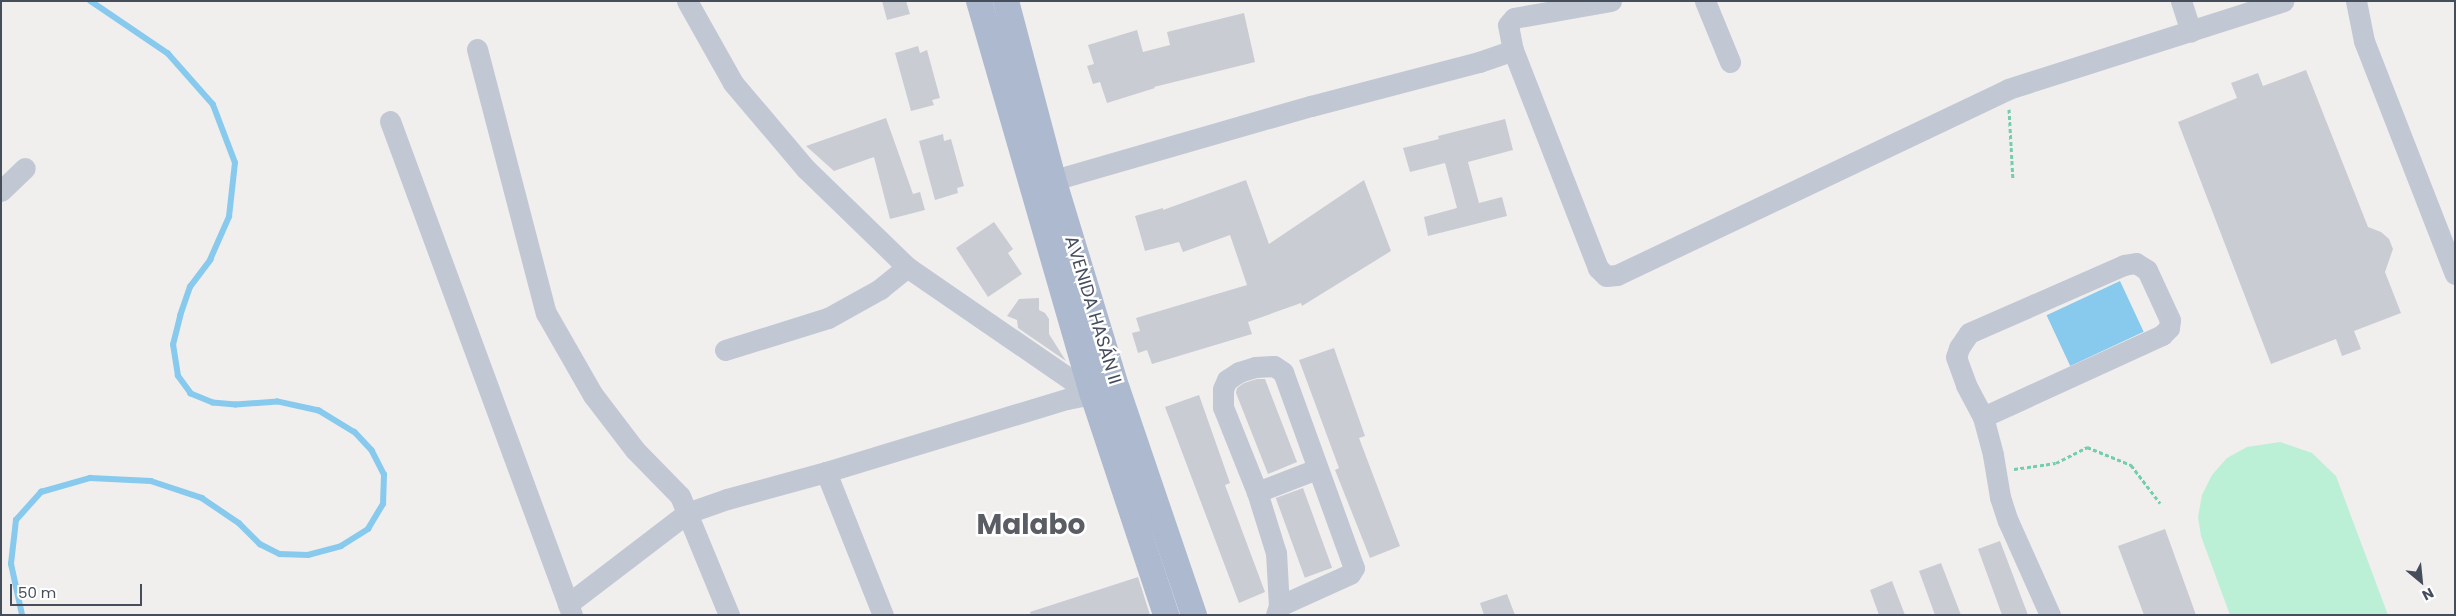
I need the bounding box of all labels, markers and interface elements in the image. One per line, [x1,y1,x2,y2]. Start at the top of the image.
street label: AVENIDA HASÁN II [1060,233,1126,387]
district label: Malabo [977,508,1085,542]
north arrow [2396,556,2446,606]
scale bar [12,574,145,606]
text: 50 m [18,582,56,603]
text: N [2419,583,2437,606]

